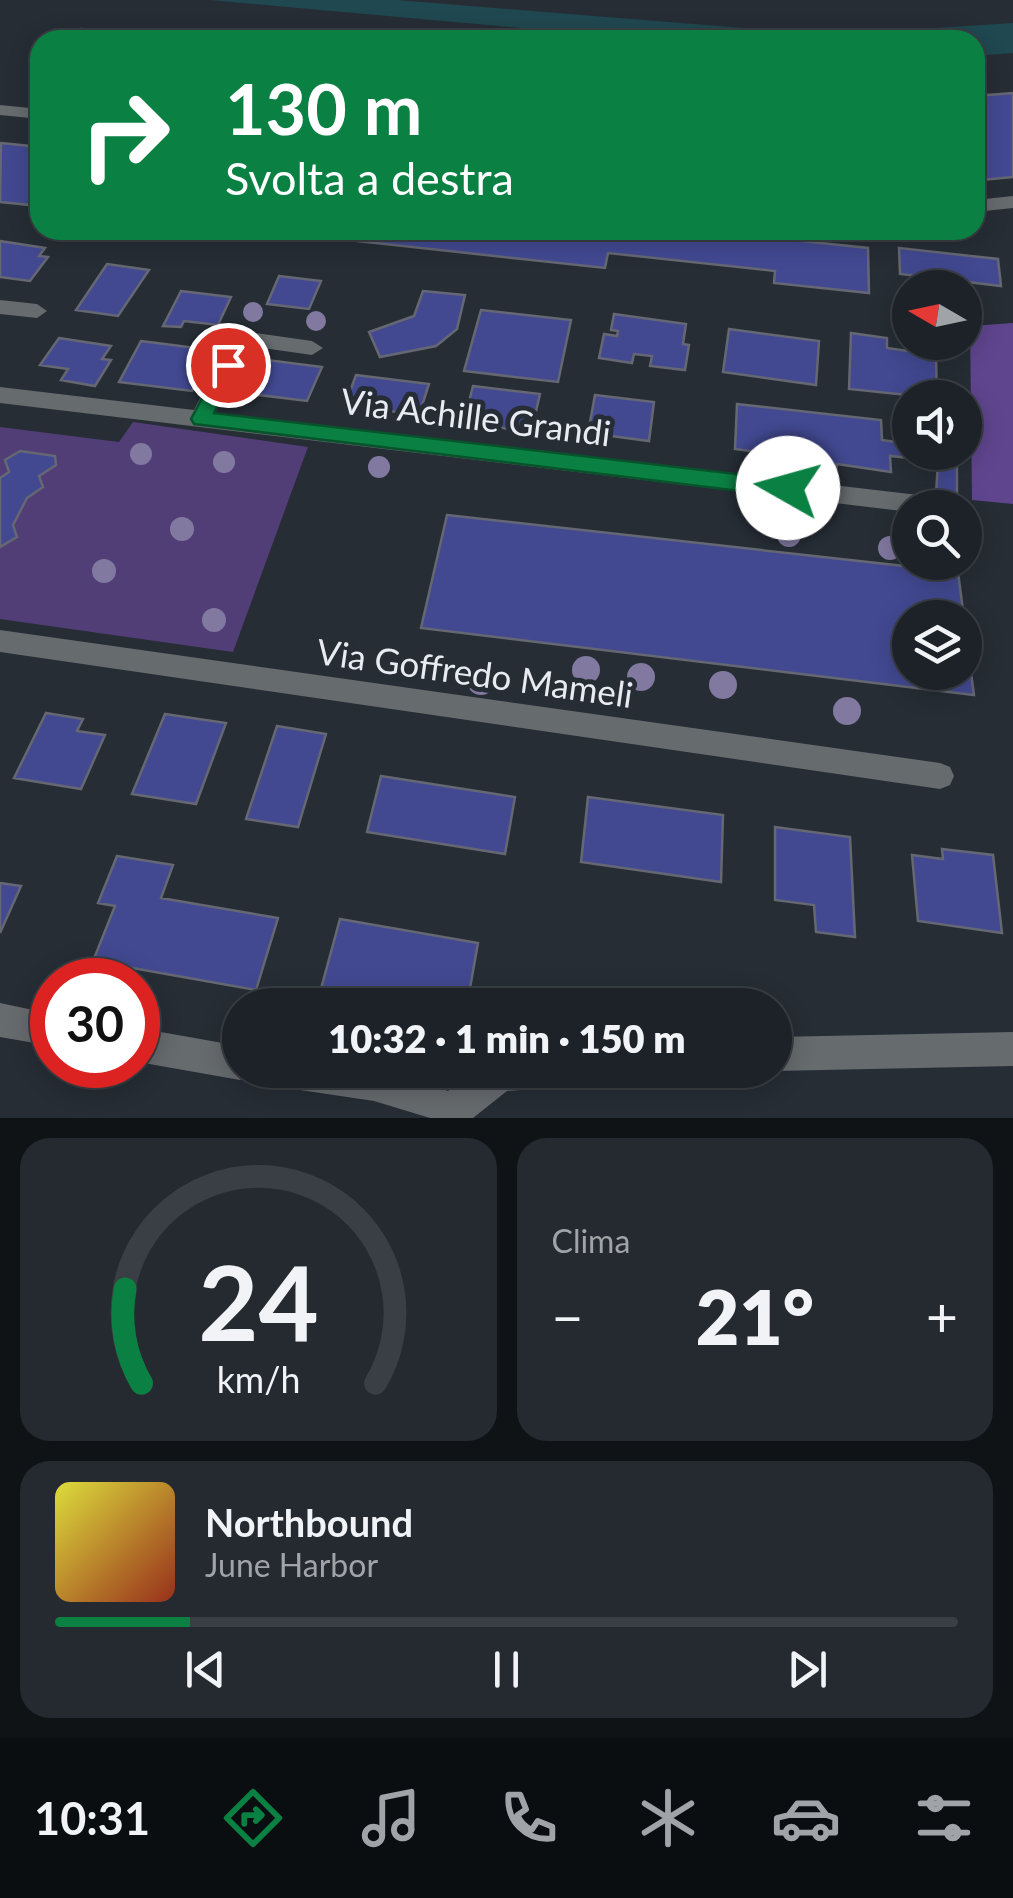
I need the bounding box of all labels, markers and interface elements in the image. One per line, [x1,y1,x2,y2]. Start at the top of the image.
text: 130 m [225,66,422,150]
icon: right [60,70,190,200]
text: Svolta a destra [225,151,514,205]
north arrow [892,270,982,360]
map controls [892,270,982,690]
pin [186,323,271,408]
icon: arrive [201,338,256,393]
street label: Via Achille Grandi [339,379,613,453]
button: sound [892,380,982,470]
position arrow [736,436,840,540]
button: search [892,490,982,580]
button: layers [892,600,982,690]
street label: Via Goffredo Mameli [314,629,636,715]
speed limit sign: 30 [30,958,160,1088]
text: 10:32 · 1 min · 150 m [328,1015,686,1061]
text: Clima [552,1221,630,1260]
text: 24 [198,1238,319,1363]
text: 21° [696,1271,814,1361]
text: − [552,1283,583,1349]
text: + [926,1283,958,1349]
text: km/h [216,1358,300,1401]
text: Northbound [205,1499,413,1545]
text: June Harbor [205,1545,378,1584]
icon: previous [178,1642,233,1697]
icon: pause [479,1642,534,1697]
icon: next [780,1642,835,1697]
icon: directions [218,1783,288,1853]
icon: music [356,1783,426,1853]
icon: phone [494,1783,564,1853]
icon: climate [633,1783,703,1853]
icon: car [771,1783,841,1853]
icon: filters [909,1783,979,1853]
text: 10:31 [34,1791,150,1845]

